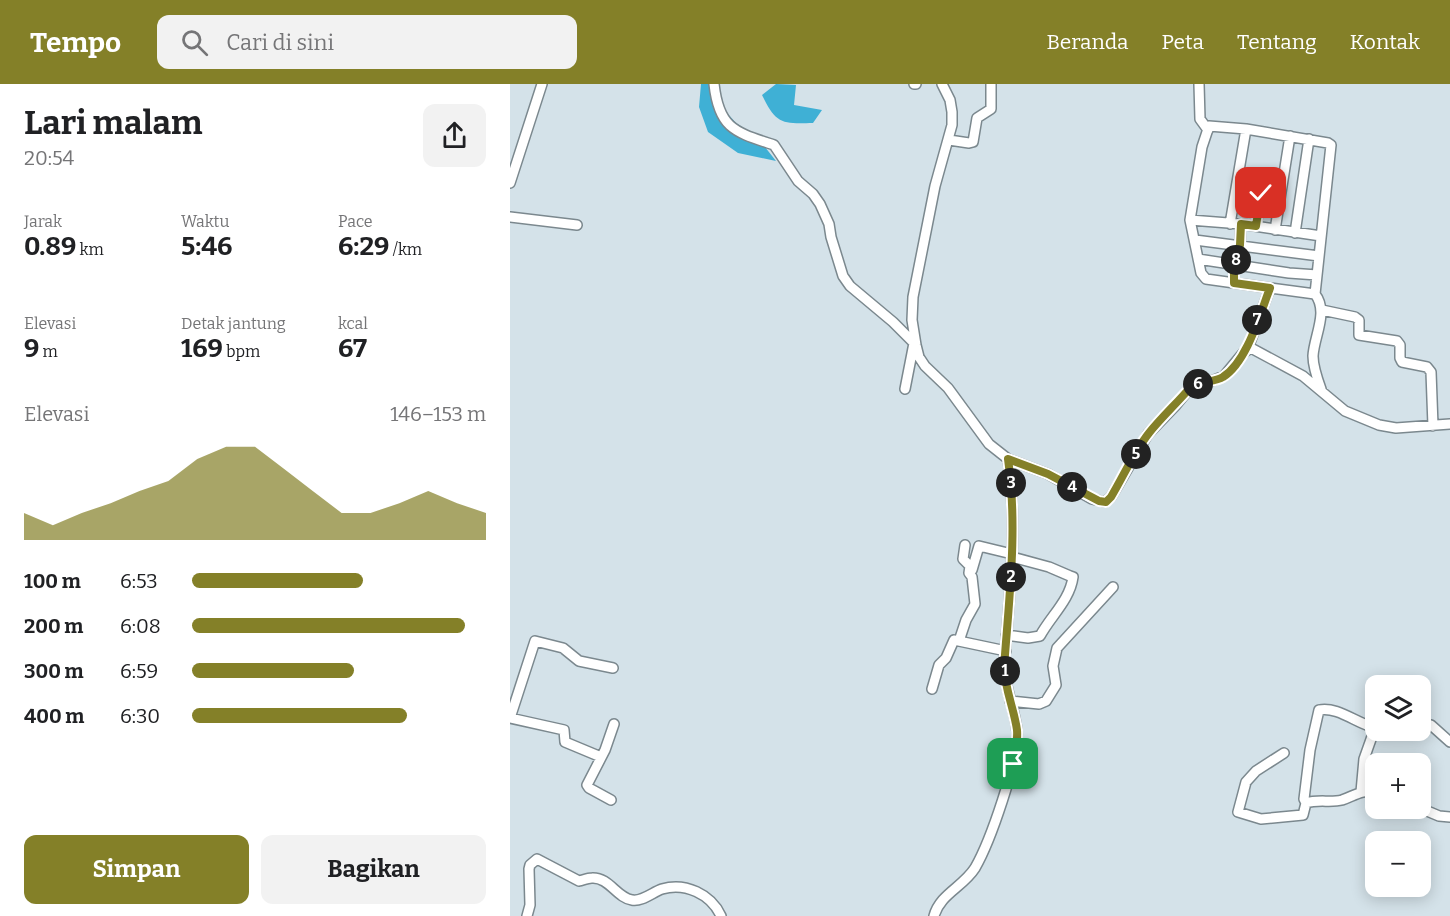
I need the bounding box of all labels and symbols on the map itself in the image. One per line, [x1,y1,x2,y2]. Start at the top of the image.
pin [1235,167,1286,218]
pin: 8 [1221,245,1251,275]
pin: 7 [1242,305,1272,335]
pin: 6 [1183,369,1213,399]
pin: 5 [1121,439,1151,469]
pin: 3 [996,468,1026,498]
pin: 4 [1057,472,1087,502]
pin: 2 [996,562,1026,592]
pin: 1 [990,656,1020,686]
pin [987,738,1038,789]

